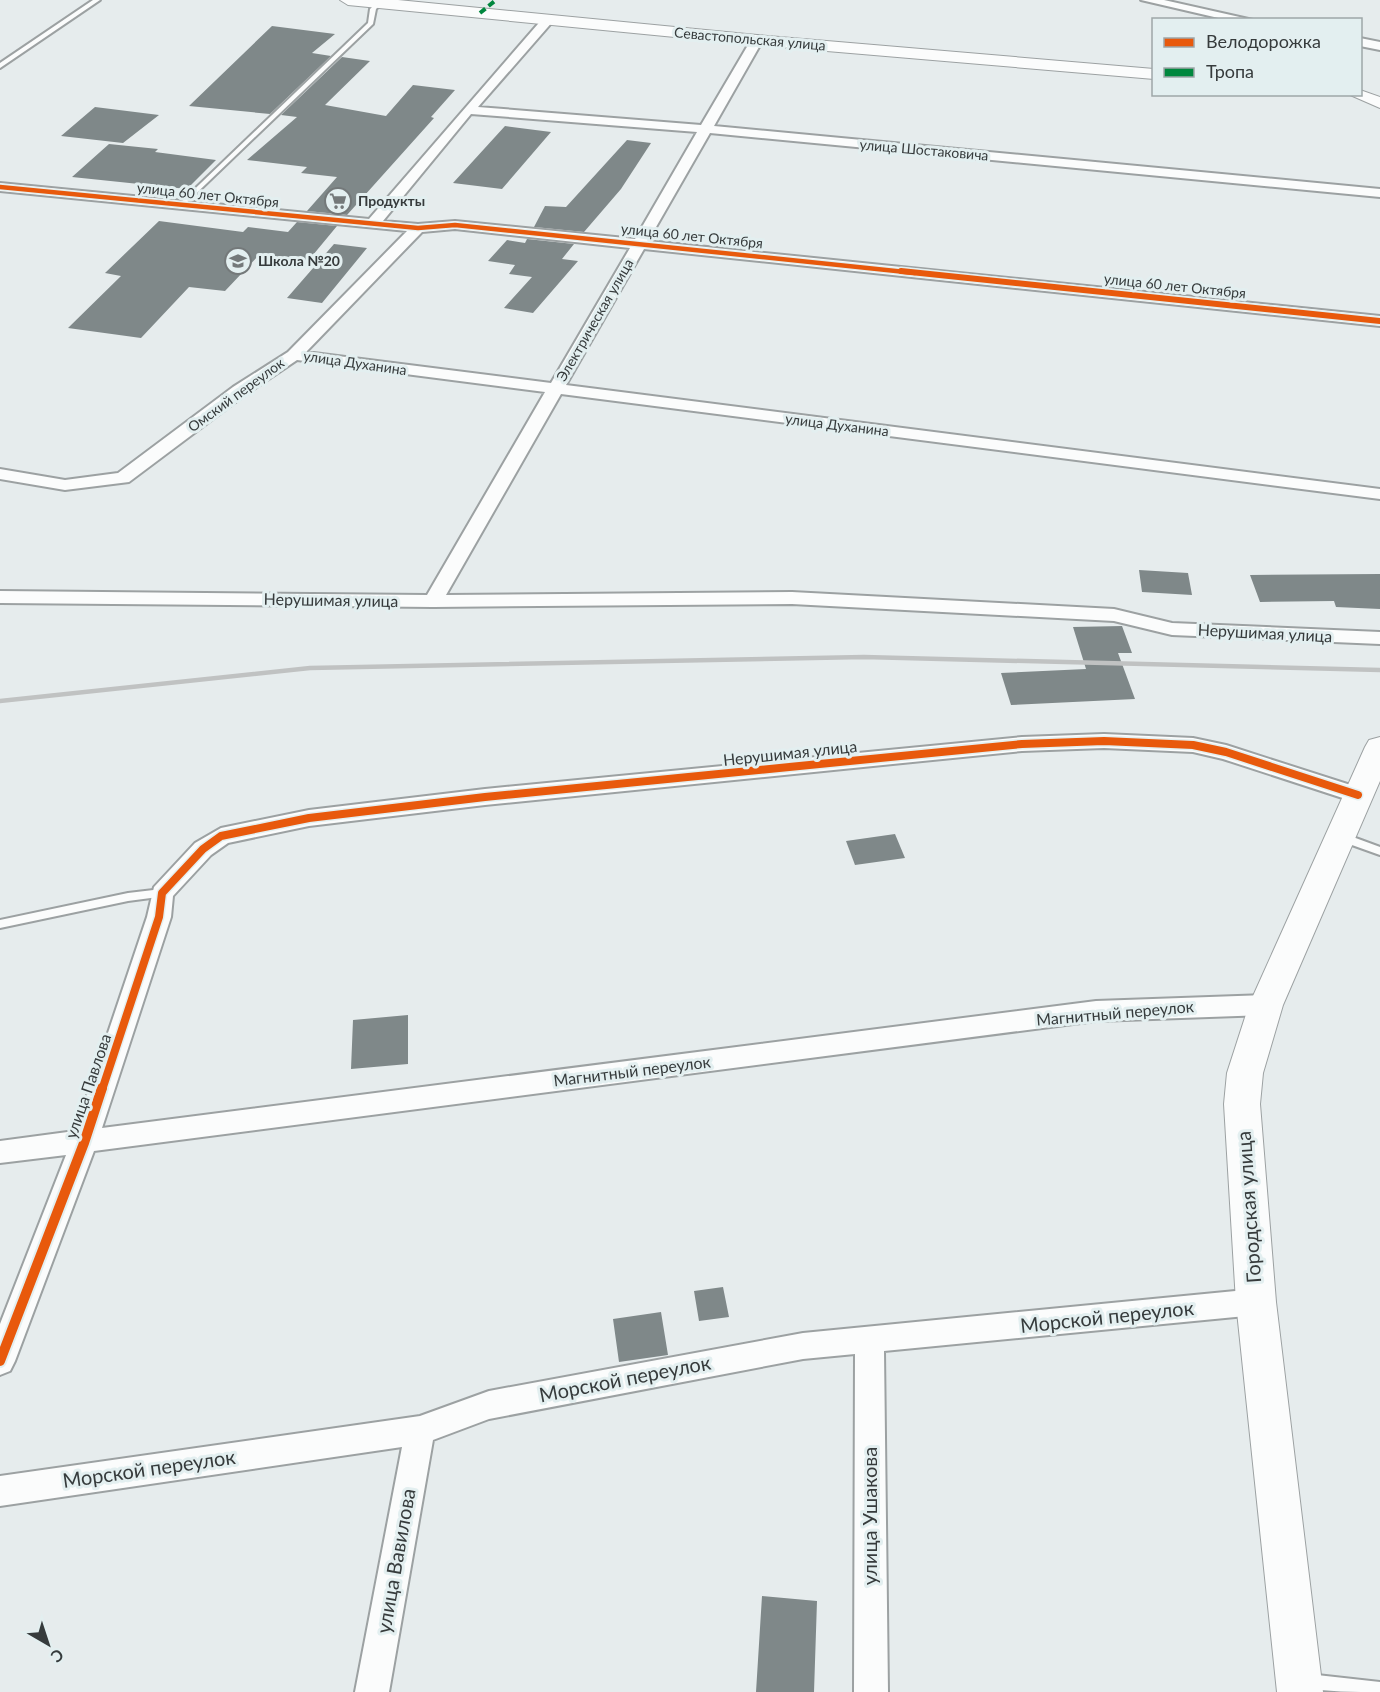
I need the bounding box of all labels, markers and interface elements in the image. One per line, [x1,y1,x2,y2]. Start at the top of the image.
legend [1152,18,1362,96]
street label: Севастопольская улица [674,23,827,54]
text: Велодорожка [1206,30,1321,52]
text: Тропа [1206,60,1254,82]
street label: улица Шостаковича [859,135,989,164]
street label: улица 60 лет Октября [136,179,280,210]
supermarket icon: Продукты [323,186,353,216]
place label: Продукты [358,192,425,209]
street label: улица 60 лет Октября [620,220,764,251]
school or university icon: Школа №20 [223,246,253,276]
place label: Школа №20 [258,252,340,269]
street label: Электрическая улица [552,255,637,384]
street label: улица 60 лет Октября [1103,270,1247,301]
street label: улица Духанина [302,347,408,378]
street label: Омский переулок [184,354,288,435]
street label: улица Духанина [784,410,890,439]
street label: Нерушимая улица [264,589,399,610]
street label: Нерушимая улица [1197,619,1333,646]
street label: Нерушимая улица [722,736,858,769]
street label: Магнитный переулок [1035,996,1195,1029]
street label: улица Павлова [61,1031,114,1141]
street label: Магнитный переулок [552,1051,712,1090]
street label: Городская улица [1231,1130,1265,1284]
street label: Морской переулок [1019,1295,1196,1337]
street label: Морской переулок [537,1349,713,1406]
street label: Морской переулок [61,1444,238,1492]
street label: улица Ушакова [857,1447,881,1585]
street label: улица Вавилова [370,1486,420,1635]
north arrow [18,1614,78,1674]
text: С [47,1645,68,1667]

